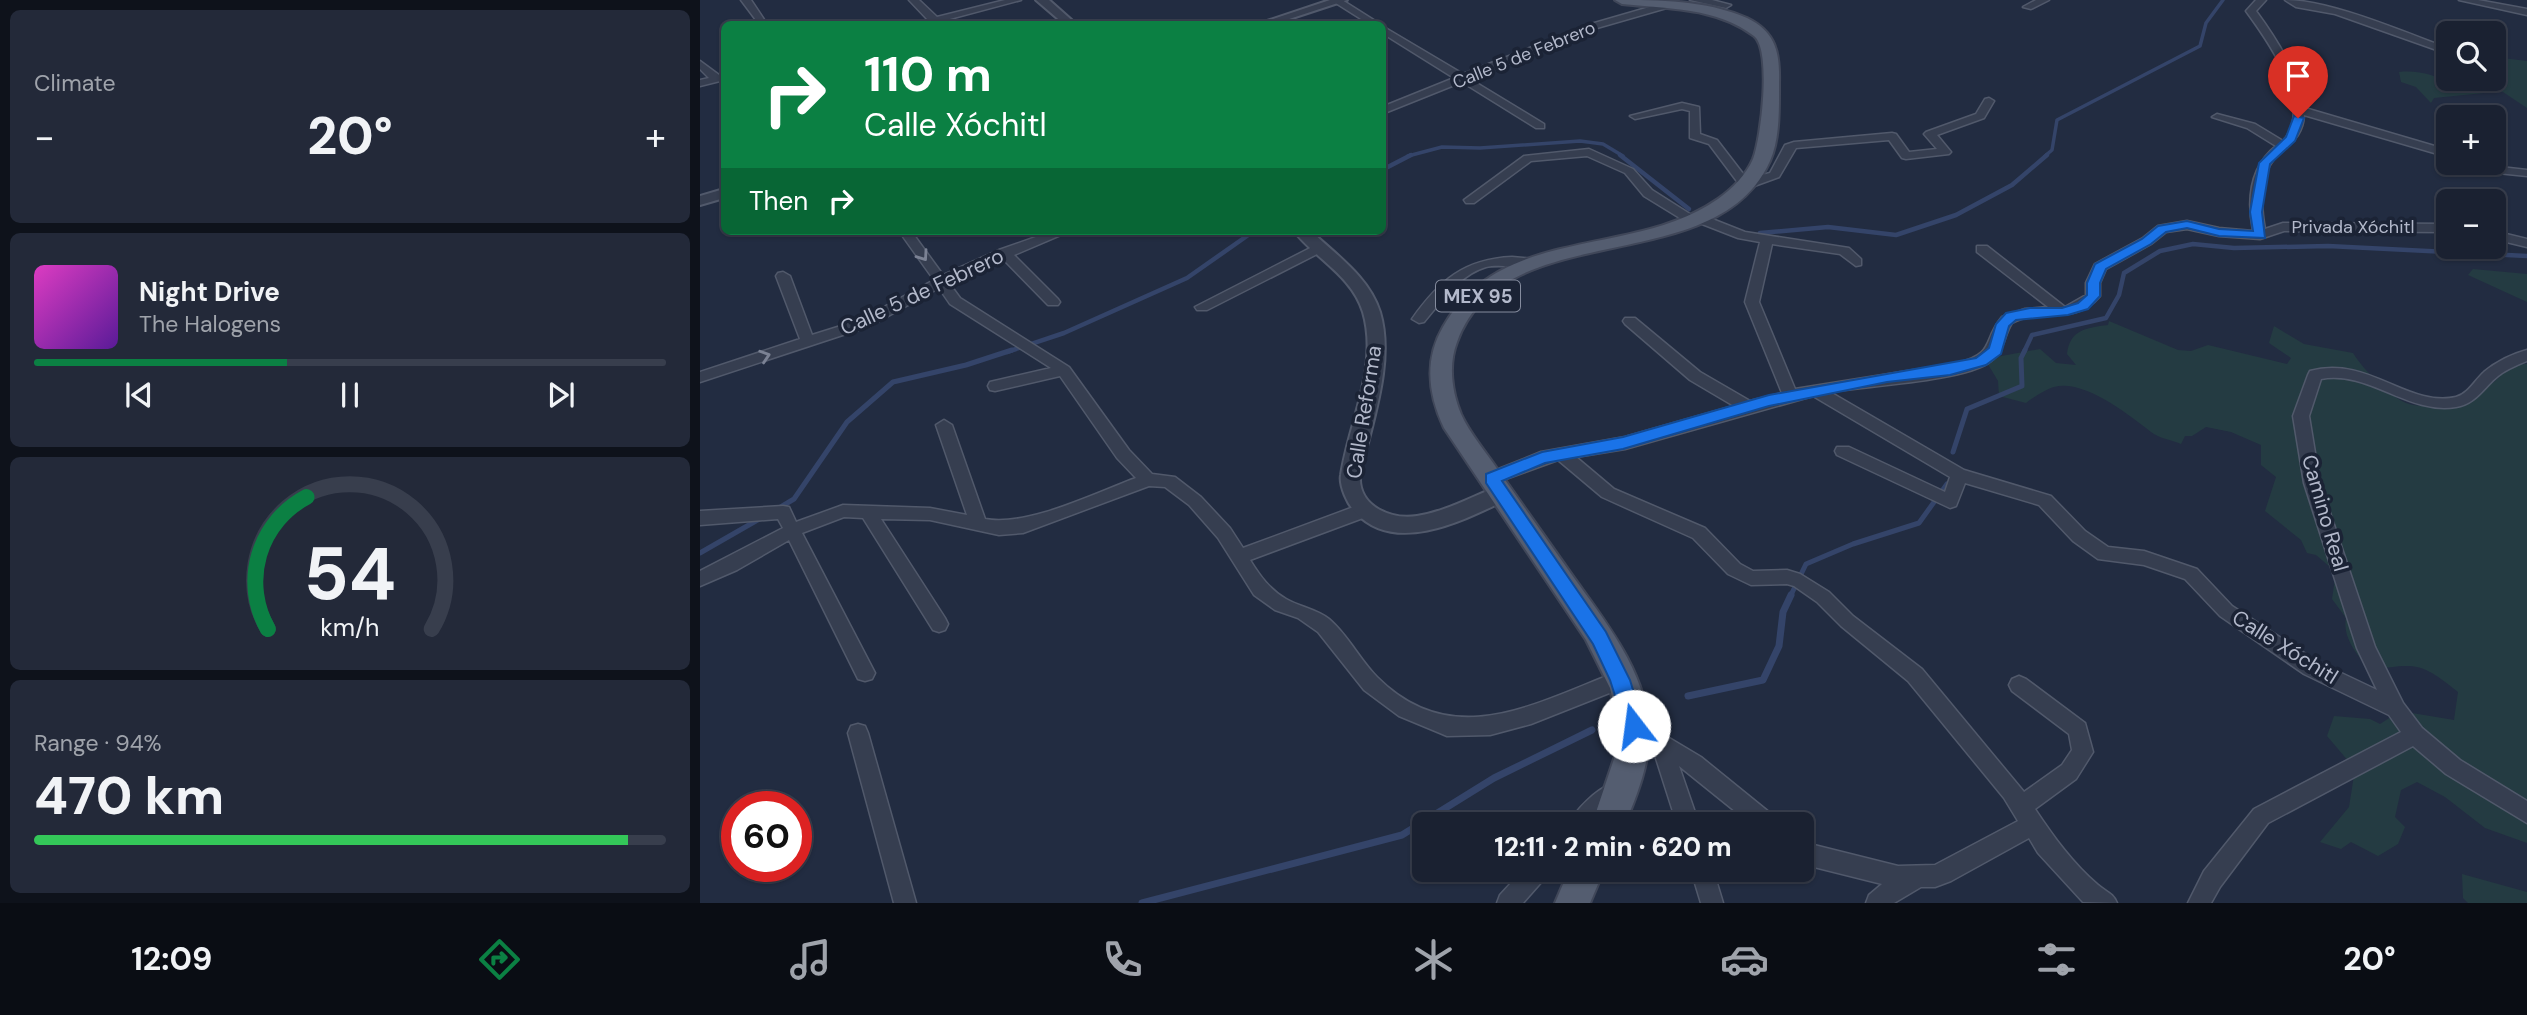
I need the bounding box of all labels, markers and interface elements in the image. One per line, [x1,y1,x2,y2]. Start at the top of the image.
street label: Calle 5 de Febrero [1449,15,1599,95]
map controls [2436,21,2506,259]
button: search [2436,21,2506,91]
text: 110 m [864,42,992,106]
pin [2268,46,2328,118]
icon: right [749,49,840,140]
icon: arrive [2279,57,2317,95]
text: Climate [34,68,116,98]
text: 20° [307,102,393,170]
text: Calle Xóchitl [864,104,1047,146]
button: + [2436,105,2506,175]
text: − [34,112,55,162]
text: + [645,112,666,162]
icon: right [822,182,860,220]
text: Then [749,184,808,218]
button: − [2436,189,2506,259]
street label: Privada Xóchitl [2291,215,2415,239]
street label: Calle 5 de Febrero [836,242,1008,342]
one-way arrow [915,248,927,261]
text: Night Drive [139,275,280,309]
road number: MEX 95 [1436,280,1520,312]
text: The Halogens [139,309,281,339]
street label: Calle Reforma [1340,344,1388,480]
one-way arrow [758,350,770,364]
icon: previous [120,376,158,414]
icon: pause [331,376,369,414]
icon: next [542,376,580,414]
street label: Camino Real [2295,451,2355,575]
text: 54 [304,528,396,623]
street label: Calle Xóchitl [2227,603,2343,691]
text: km/h [320,611,380,644]
position arrow [1597,689,1671,763]
text: Range · 94% [34,728,162,758]
text: 470 km [34,762,224,830]
speed limit sign: 60 [721,791,812,882]
text: 12:11 · 2 min · 620 m [1494,830,1732,864]
icon: directions [475,935,524,984]
icon: music [786,935,835,984]
icon: phone [1098,935,1147,984]
icon: climate [1409,935,1458,984]
icon: car [1720,935,1769,984]
icon: filters [2032,935,2081,984]
text: 12:09 [131,938,212,980]
text: 20° [2343,938,2396,980]

